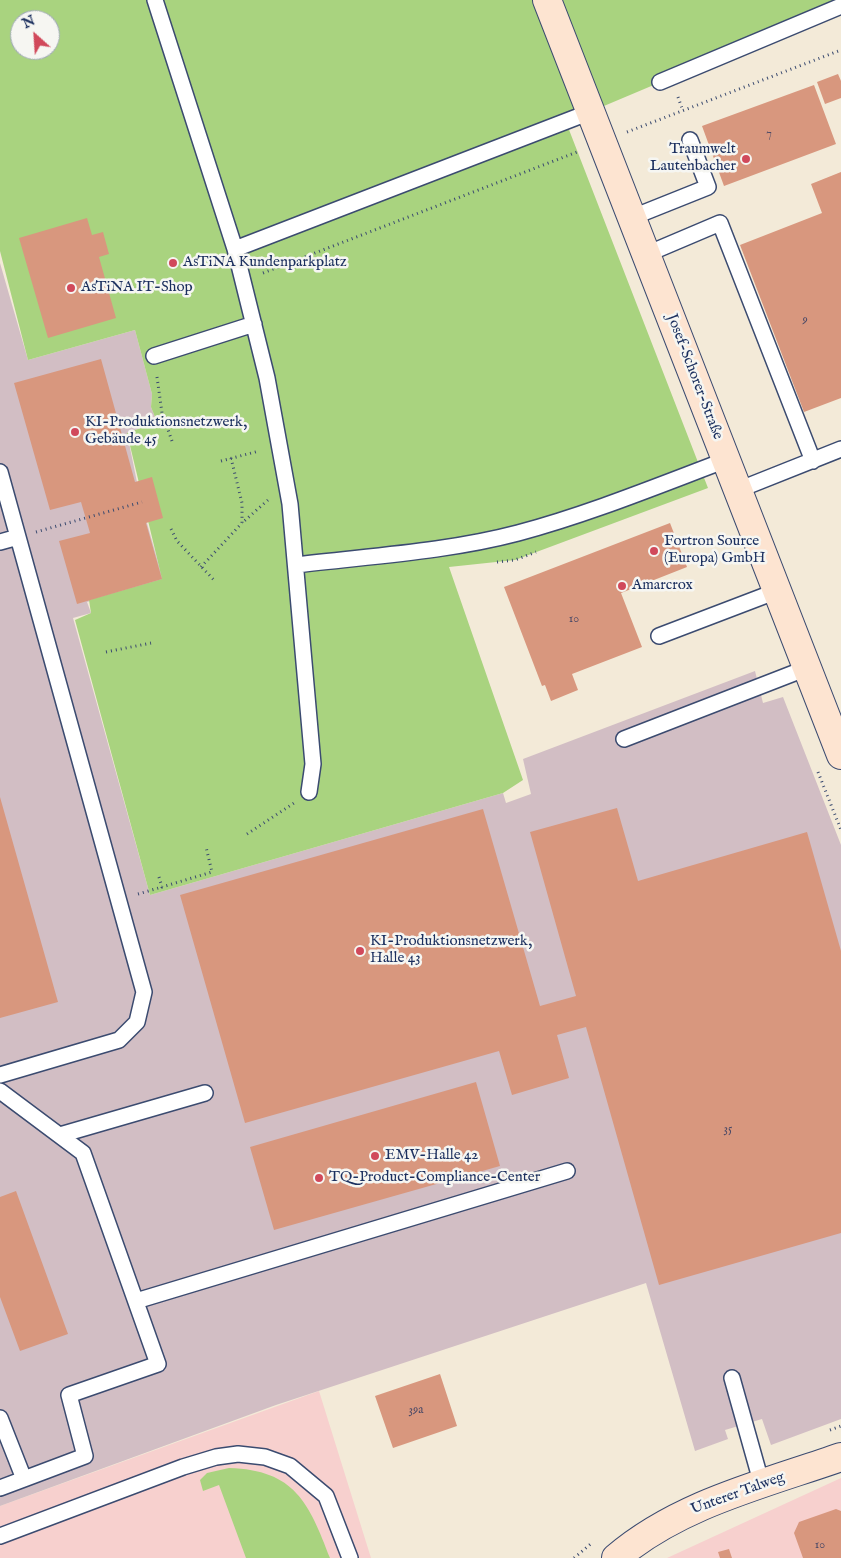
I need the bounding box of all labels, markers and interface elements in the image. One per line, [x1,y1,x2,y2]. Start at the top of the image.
north arrow [10,10,60,60]
text: N [19,12,38,33]
house number: 7 [766,128,772,142]
place label: Traumwelt Lautenbacher [650,141,736,176]
marker: Traumwelt Lautenbacher [740,153,752,165]
place label: AsTiNA Kundenparkplatz [183,254,347,272]
marker: AsTiNA Kundenparkplatz [167,257,179,269]
place label: AsTiNA IT-Shop [81,279,193,297]
marker: AsTiNA IT-Shop [65,282,77,294]
street label: Josef-Schorer-Straße [662,312,726,442]
house number: 9 [802,314,808,328]
place label: KI-Produktionsnetzwerk, Gebäude 45 [85,414,247,449]
marker: KI-Produktionsnetzwerk, Gebäude 45 [69,426,81,438]
place label: Fortron Source (Europa) GmbH [664,533,766,568]
marker: Fortron Source (Europa) GmbH [648,545,660,557]
place label: Amarcrox [632,577,693,595]
marker: Amarcrox [616,580,628,592]
house number: 10 [569,613,579,627]
place label: KI-Produktionsnetzwerk, Halle 43 [370,933,532,968]
marker: KI-Produktionsnetzwerk, Halle 43 [354,945,366,957]
house number: 35 [724,1123,732,1137]
place label: EMV-Halle 42 [385,1147,478,1165]
marker: EMV-Halle 42 [369,1150,381,1162]
place label: TQ-Product-Compliance-Center [329,1169,540,1187]
marker: TQ-Product-Compliance-Center [313,1172,325,1184]
house number: 39a [409,1404,423,1418]
street label: Unterer Talweg [689,1469,787,1519]
house number: 10 [815,1539,825,1553]

